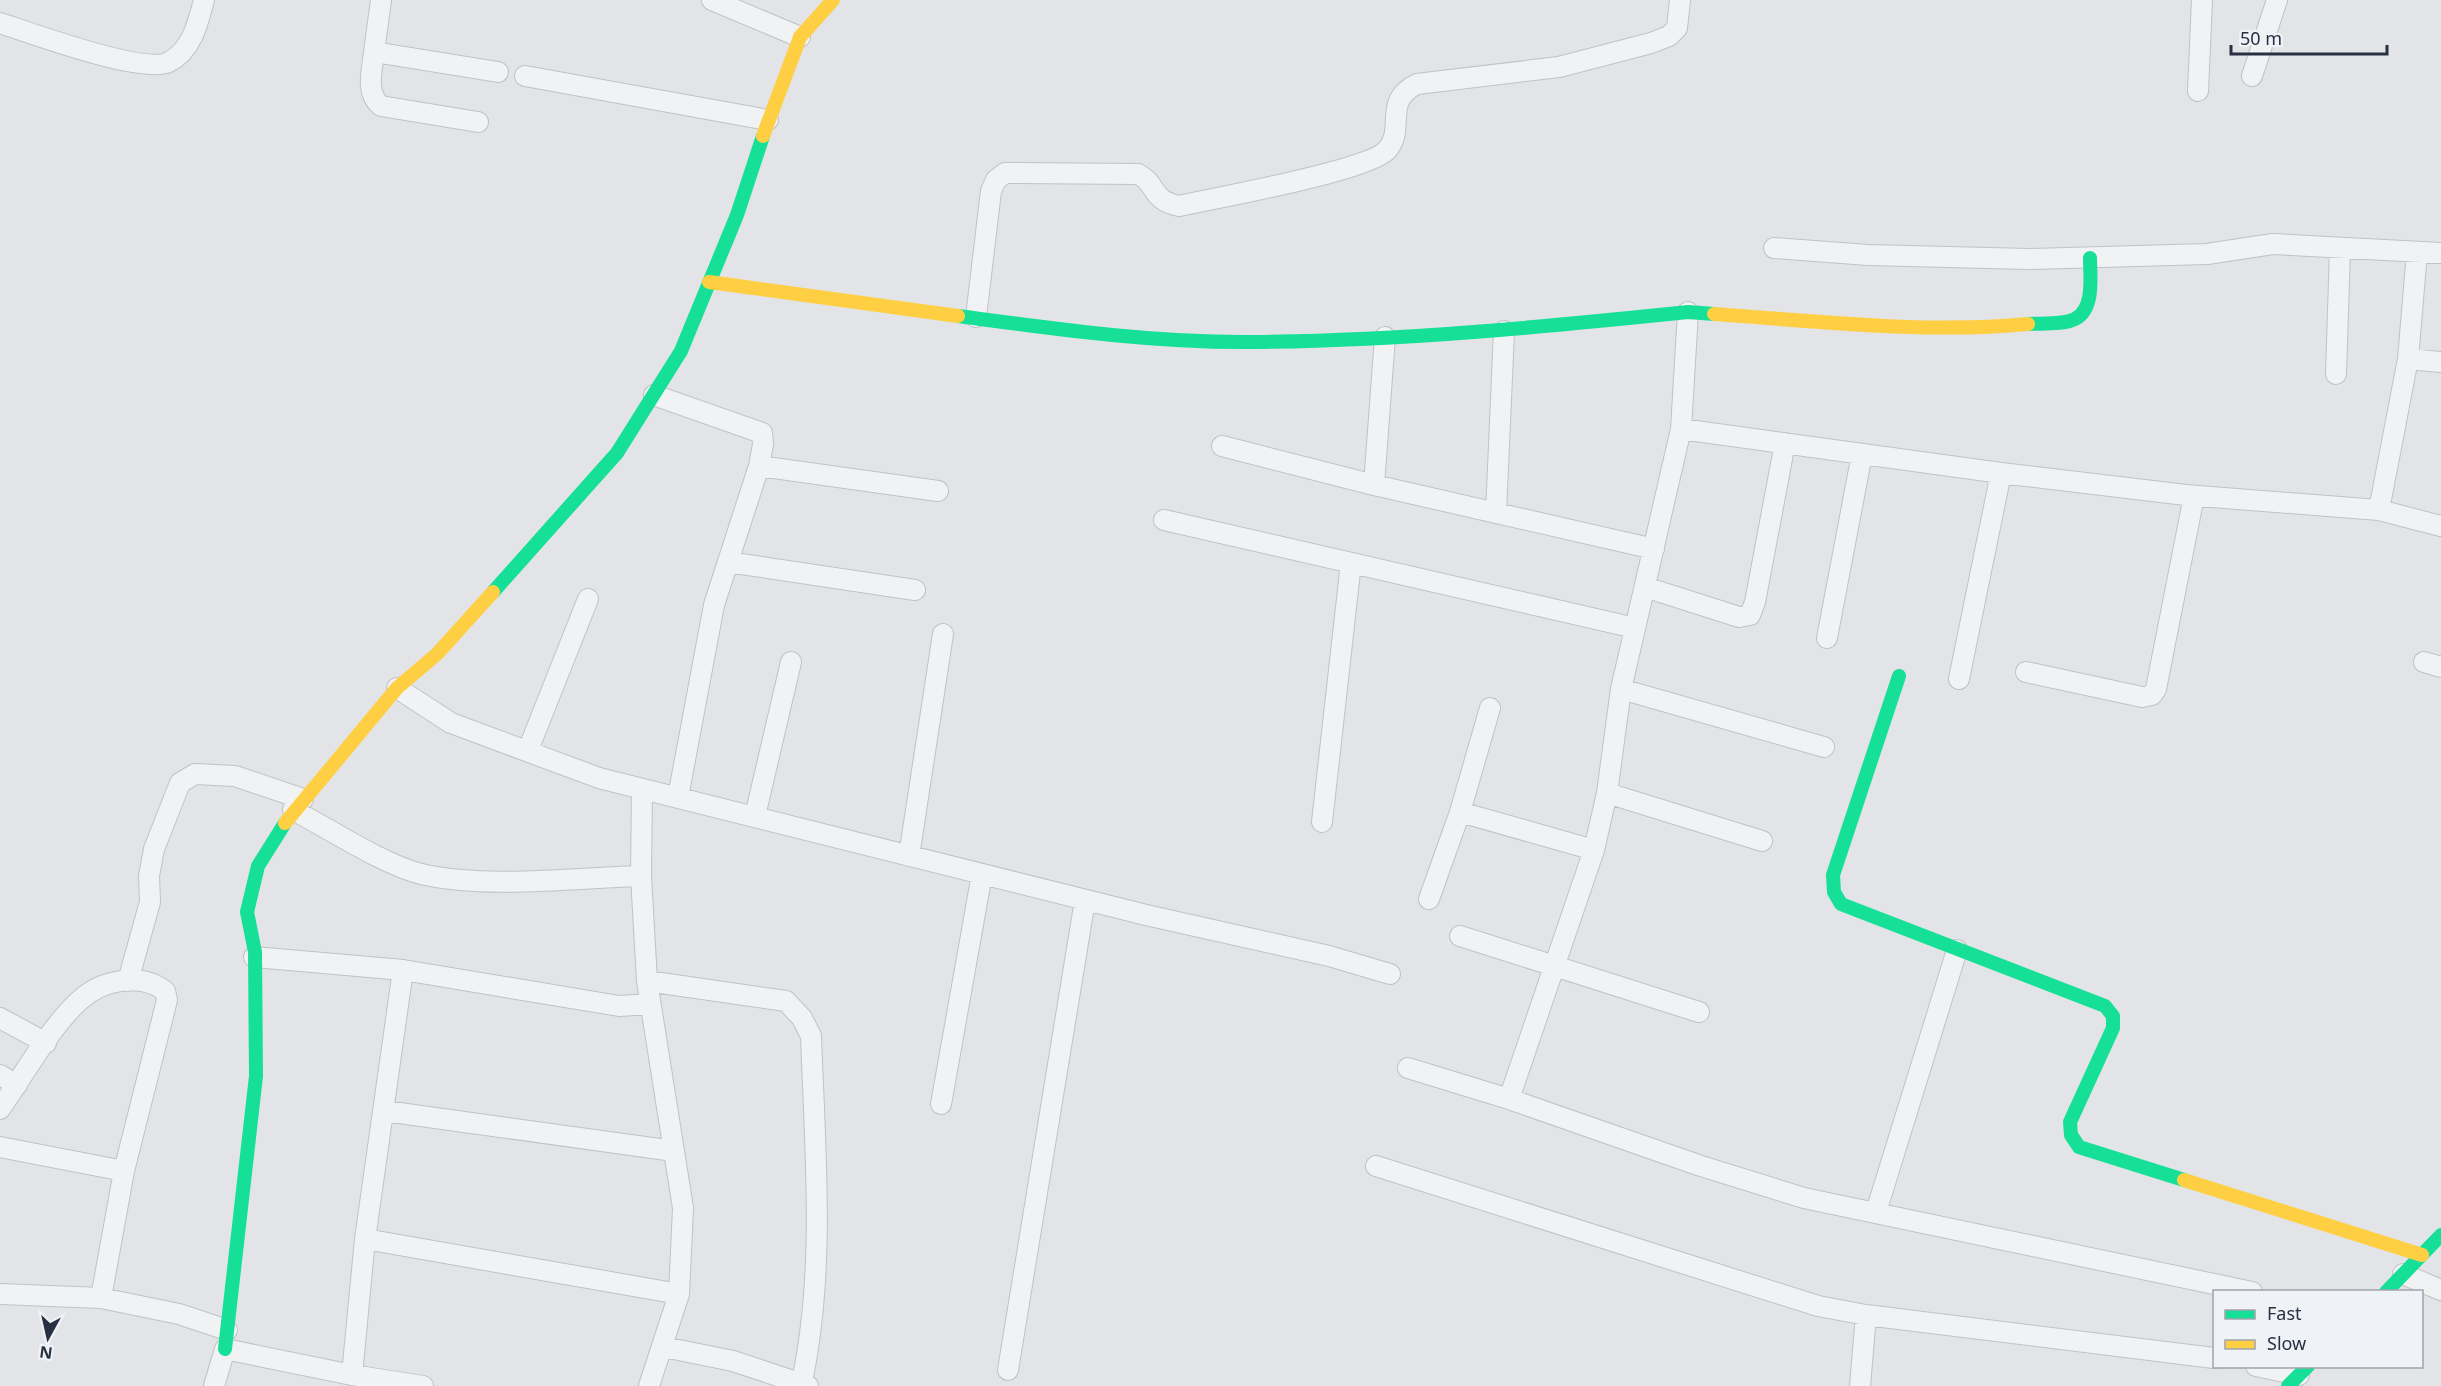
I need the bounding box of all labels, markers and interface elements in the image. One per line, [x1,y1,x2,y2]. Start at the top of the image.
scale bar [2231,18,2387,56]
text: 50 m [2240,26,2282,50]
legend [2213,1290,2423,1368]
text: Fast [2267,1301,2302,1325]
north arrow [18,1308,78,1368]
text: Slow [2267,1331,2306,1355]
text: N [38,1341,54,1365]

